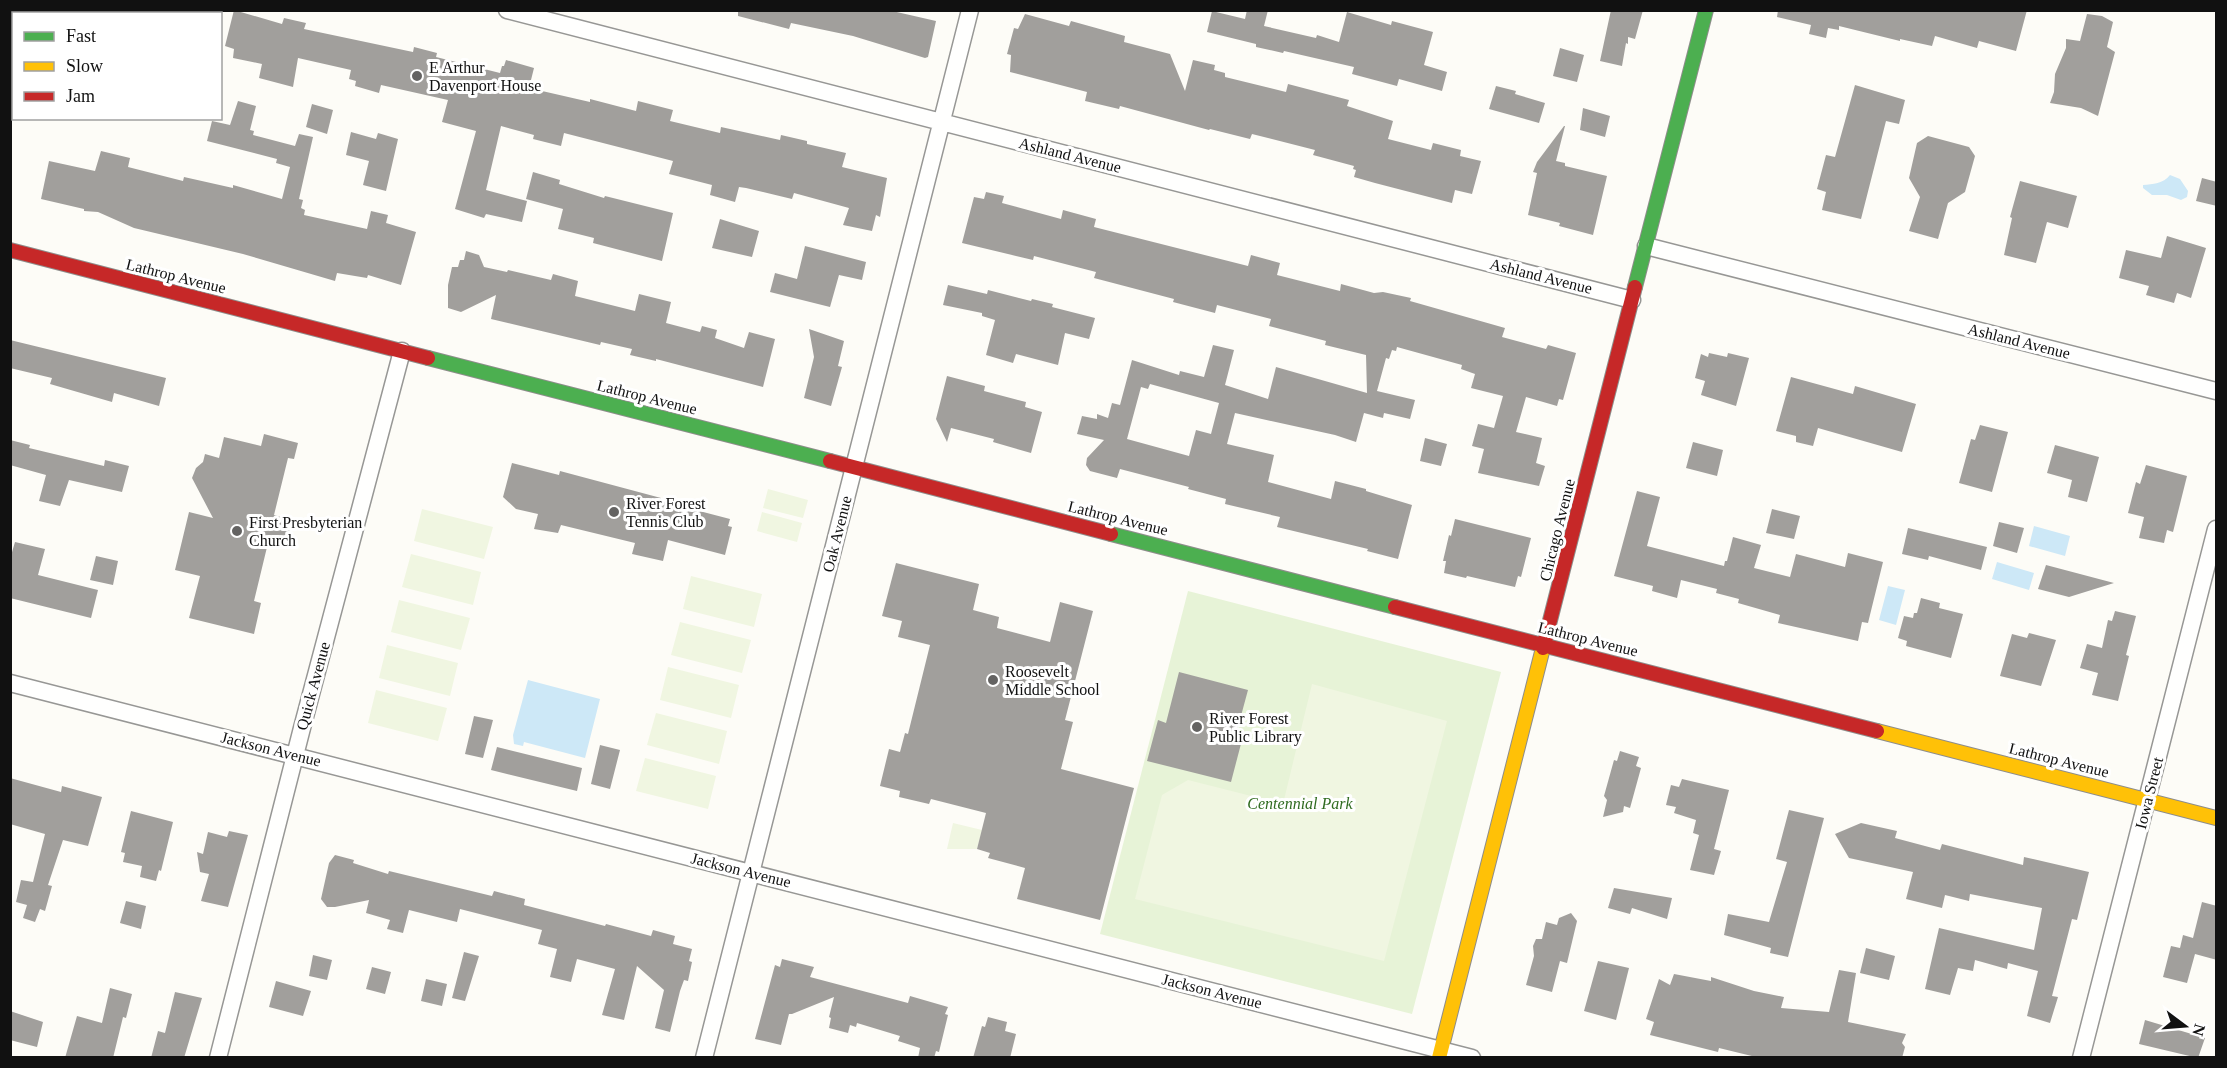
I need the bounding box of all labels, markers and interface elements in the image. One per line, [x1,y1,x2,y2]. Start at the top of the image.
legend [12,12,222,120]
text: Fast [66,26,96,46]
text: Slow [66,56,103,76]
place label: E Arthur Davenport House [429,59,541,95]
marker: E Arthur Davenport House [410,69,424,83]
text: Jam [66,86,95,106]
street label: Ashland Avenue [1017,134,1123,176]
street label: Lathrop Avenue [124,255,228,298]
street label: Ashland Avenue [1488,255,1594,297]
street label: Ashland Avenue [1966,320,2072,362]
street label: Lathrop Avenue [595,376,699,419]
street label: Chicago Avenue [1536,477,1579,583]
street label: Oak Avenue [819,494,855,574]
place label: River Forest Tennis Club [626,495,706,530]
street label: Lathrop Avenue [1066,497,1170,540]
marker: River Forest Tennis Club [607,505,621,519]
place label: First Presbyterian Church [249,514,362,549]
marker: First Presbyterian Church [230,524,244,538]
street label: Lathrop Avenue [1536,618,1640,661]
street label: Quick Avenue [293,640,333,732]
place label: Roosevelt Middle School [1005,663,1100,698]
marker: Roosevelt Middle School [986,673,1000,687]
place label: River Forest Public Library [1209,710,1302,746]
marker: River Forest Public Library [1190,720,1204,734]
street label: Jackson Avenue [219,728,323,770]
street label: Lathrop Avenue [2007,739,2111,782]
street label: Iowa Street [2132,755,2166,831]
park label: Centennial Park [1247,795,1354,812]
street label: Jackson Avenue [689,849,793,891]
street label: Jackson Avenue [1160,970,1264,1012]
north arrow [2155,996,2215,1056]
text: N [2189,1022,2209,1038]

